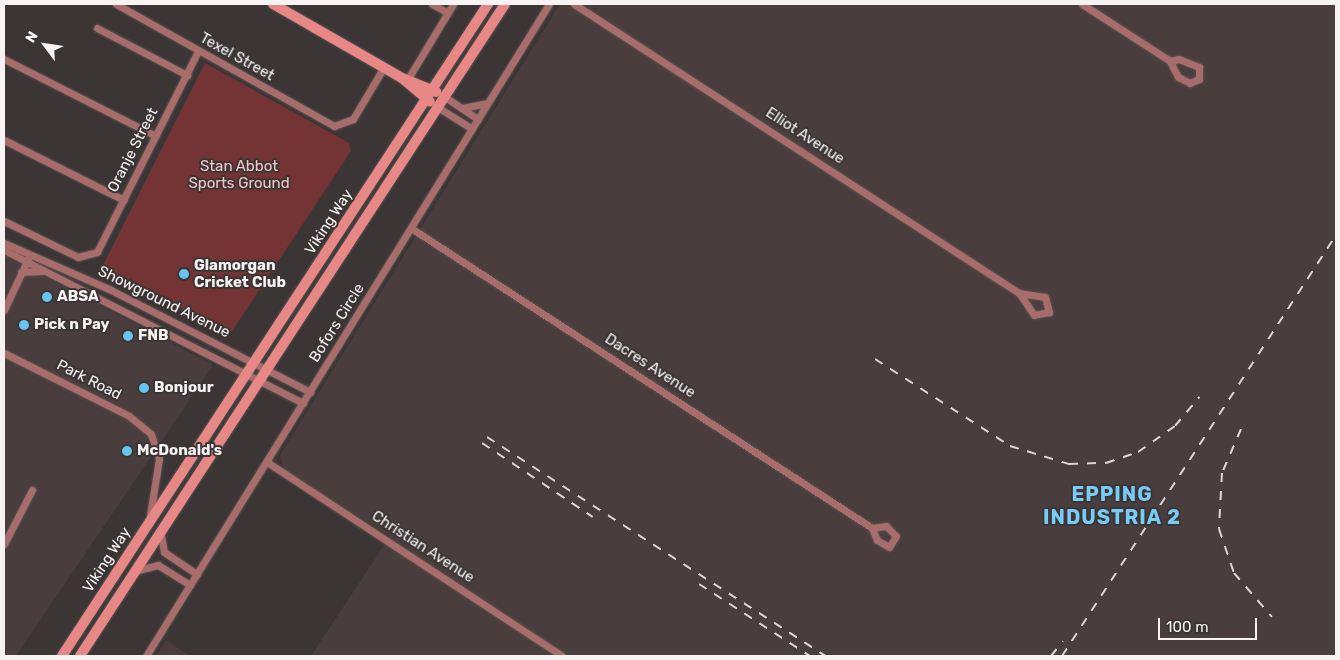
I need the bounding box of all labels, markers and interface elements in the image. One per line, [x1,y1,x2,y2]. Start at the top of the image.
north arrow [20,20,70,70]
text: N [22,28,42,46]
street label: Texel Street [197,29,277,85]
street label: Elliot Avenue [762,104,848,168]
street label: Oranje Street [104,105,162,195]
park label: Stan Abbot Sports Ground [188,157,290,192]
street label: Viking Way [301,186,357,258]
place label: Glamorgan Cricket Club [194,256,286,291]
street label: Showground Avenue [95,262,233,342]
marker: Glamorgan Cricket Club [178,268,190,280]
street label: Bofors Circle [306,280,368,366]
place label: ABSA [57,288,99,306]
marker: ABSA [41,291,53,303]
place label: Pick n Pay [34,316,110,334]
marker: Pick n Pay [18,319,30,331]
place label: FNB [138,327,169,345]
marker: FNB [122,330,134,342]
street label: Dacres Avenue [601,330,699,402]
street label: Park Road [54,356,124,404]
place label: Bonjour [154,379,214,397]
marker: Bonjour [138,382,150,394]
place label: McDonald's [137,442,222,460]
marker: McDonald's [121,445,133,457]
district label: EPPING INDUSTRIA 2 [1041,482,1183,529]
street label: Christian Avenue [368,507,478,587]
street label: Viking Way [79,524,135,596]
scale bar [1160,608,1259,640]
text: 100 m [1166,618,1208,636]

